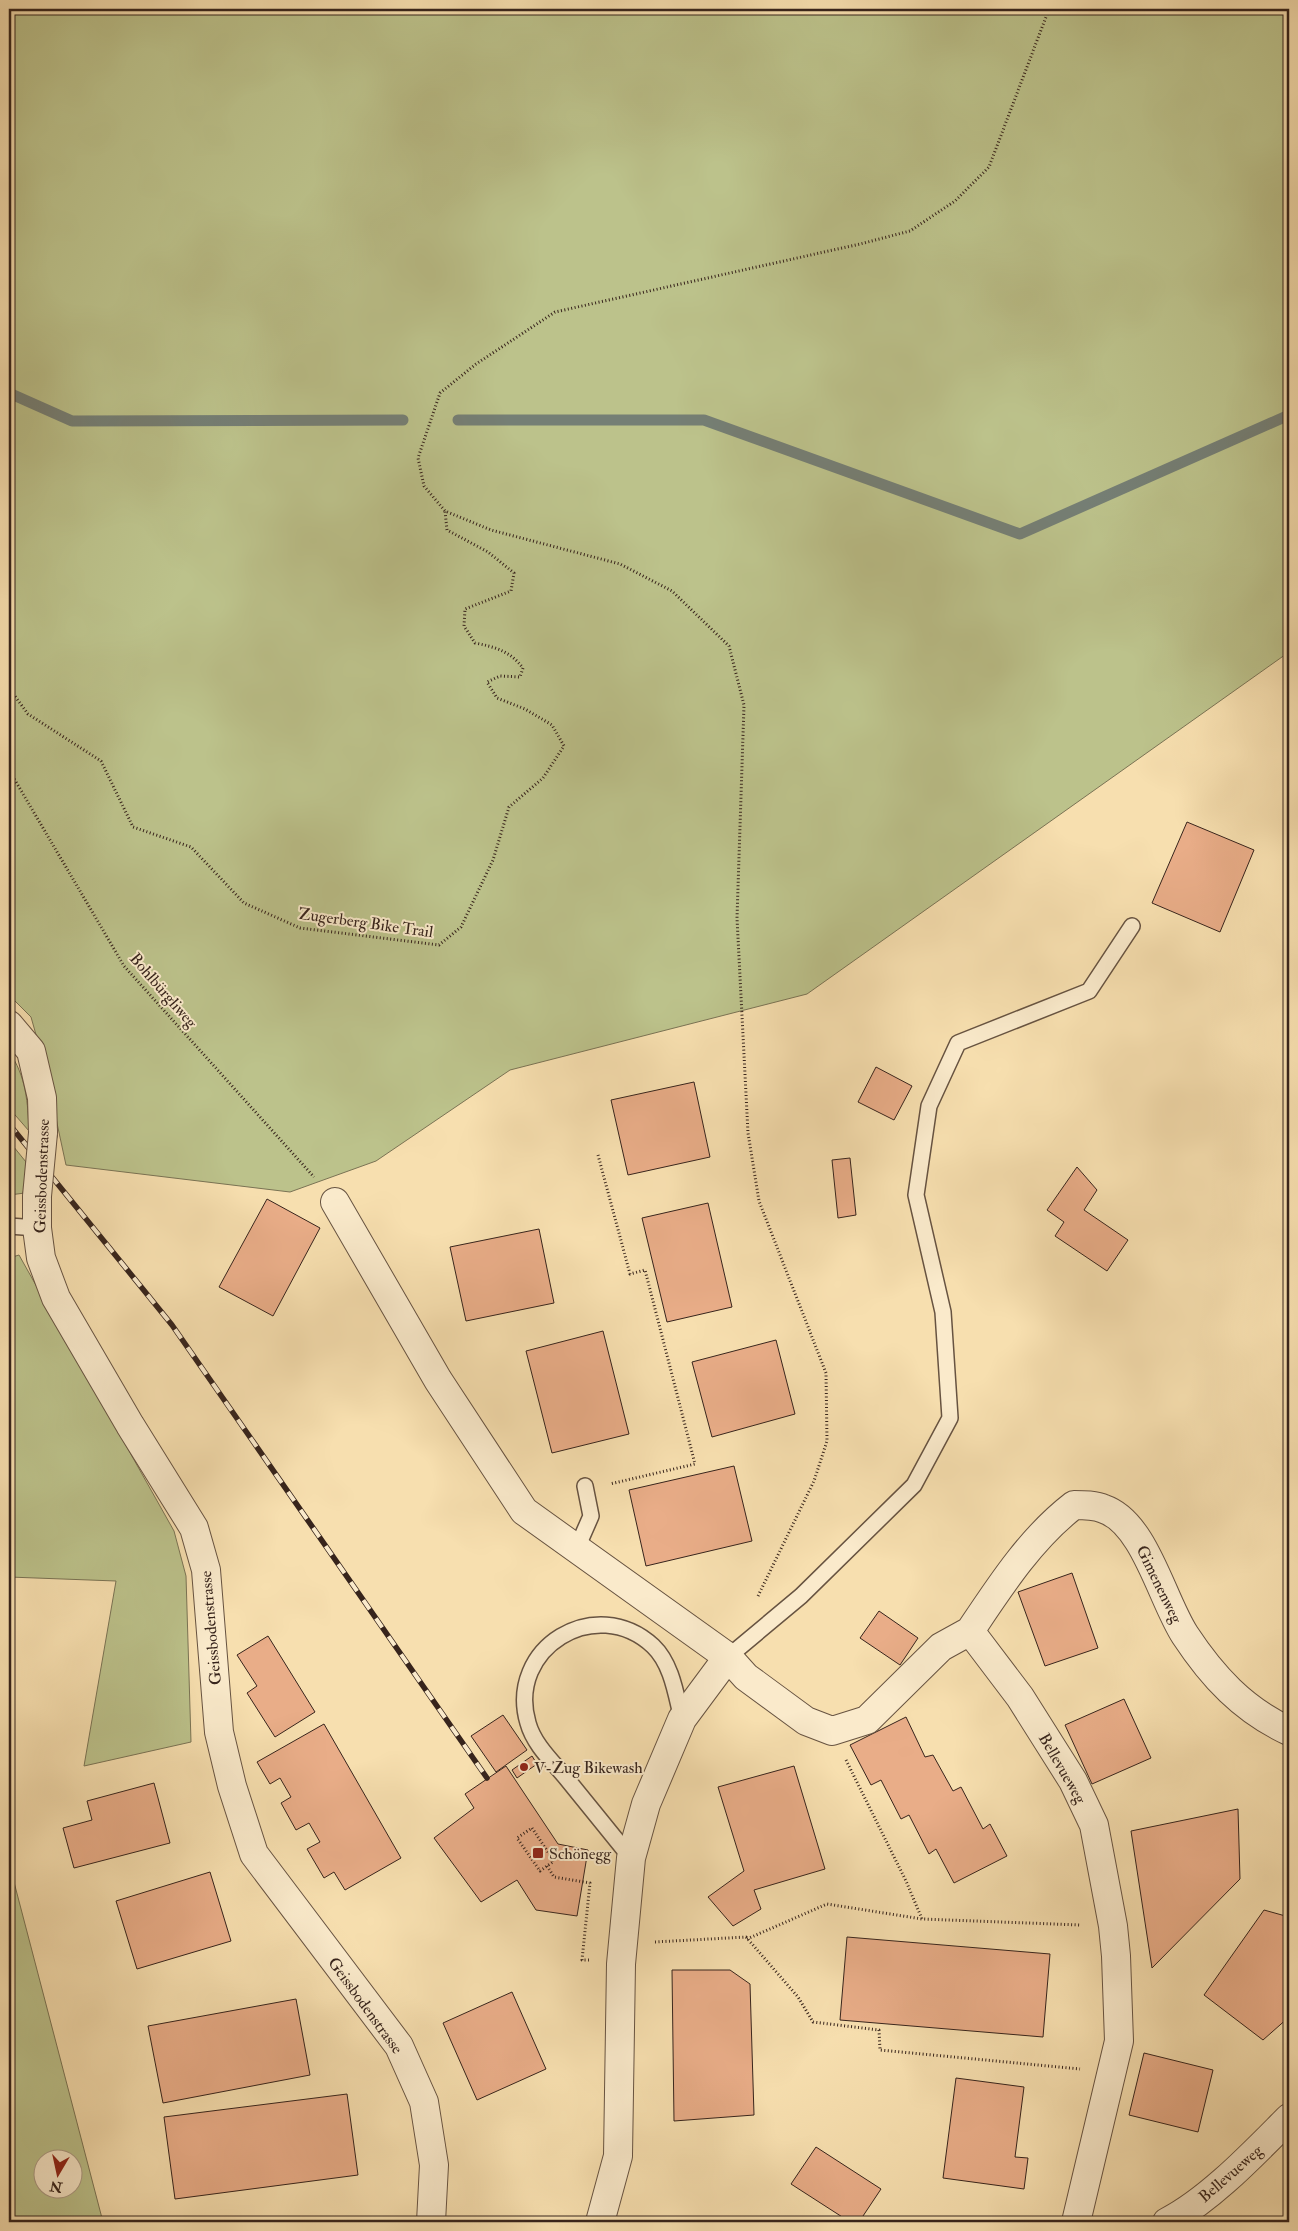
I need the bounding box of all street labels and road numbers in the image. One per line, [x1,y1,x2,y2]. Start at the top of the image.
street label: Zugerberg Bike Trail [297,904,434,942]
street label: Bohlbürgliweg [125,949,202,1033]
street label: Geissbodenstrasse [30,1118,54,1234]
street label: Gimenenweg [1132,1542,1187,1628]
street label: Geissbodenstrasse [196,1570,226,1686]
street label: Bellevueweg [1034,1730,1091,1808]
street label: Geissbodenstrasse [323,1953,407,2058]
street label: Bellevueweg [1195,2140,1268,2207]

